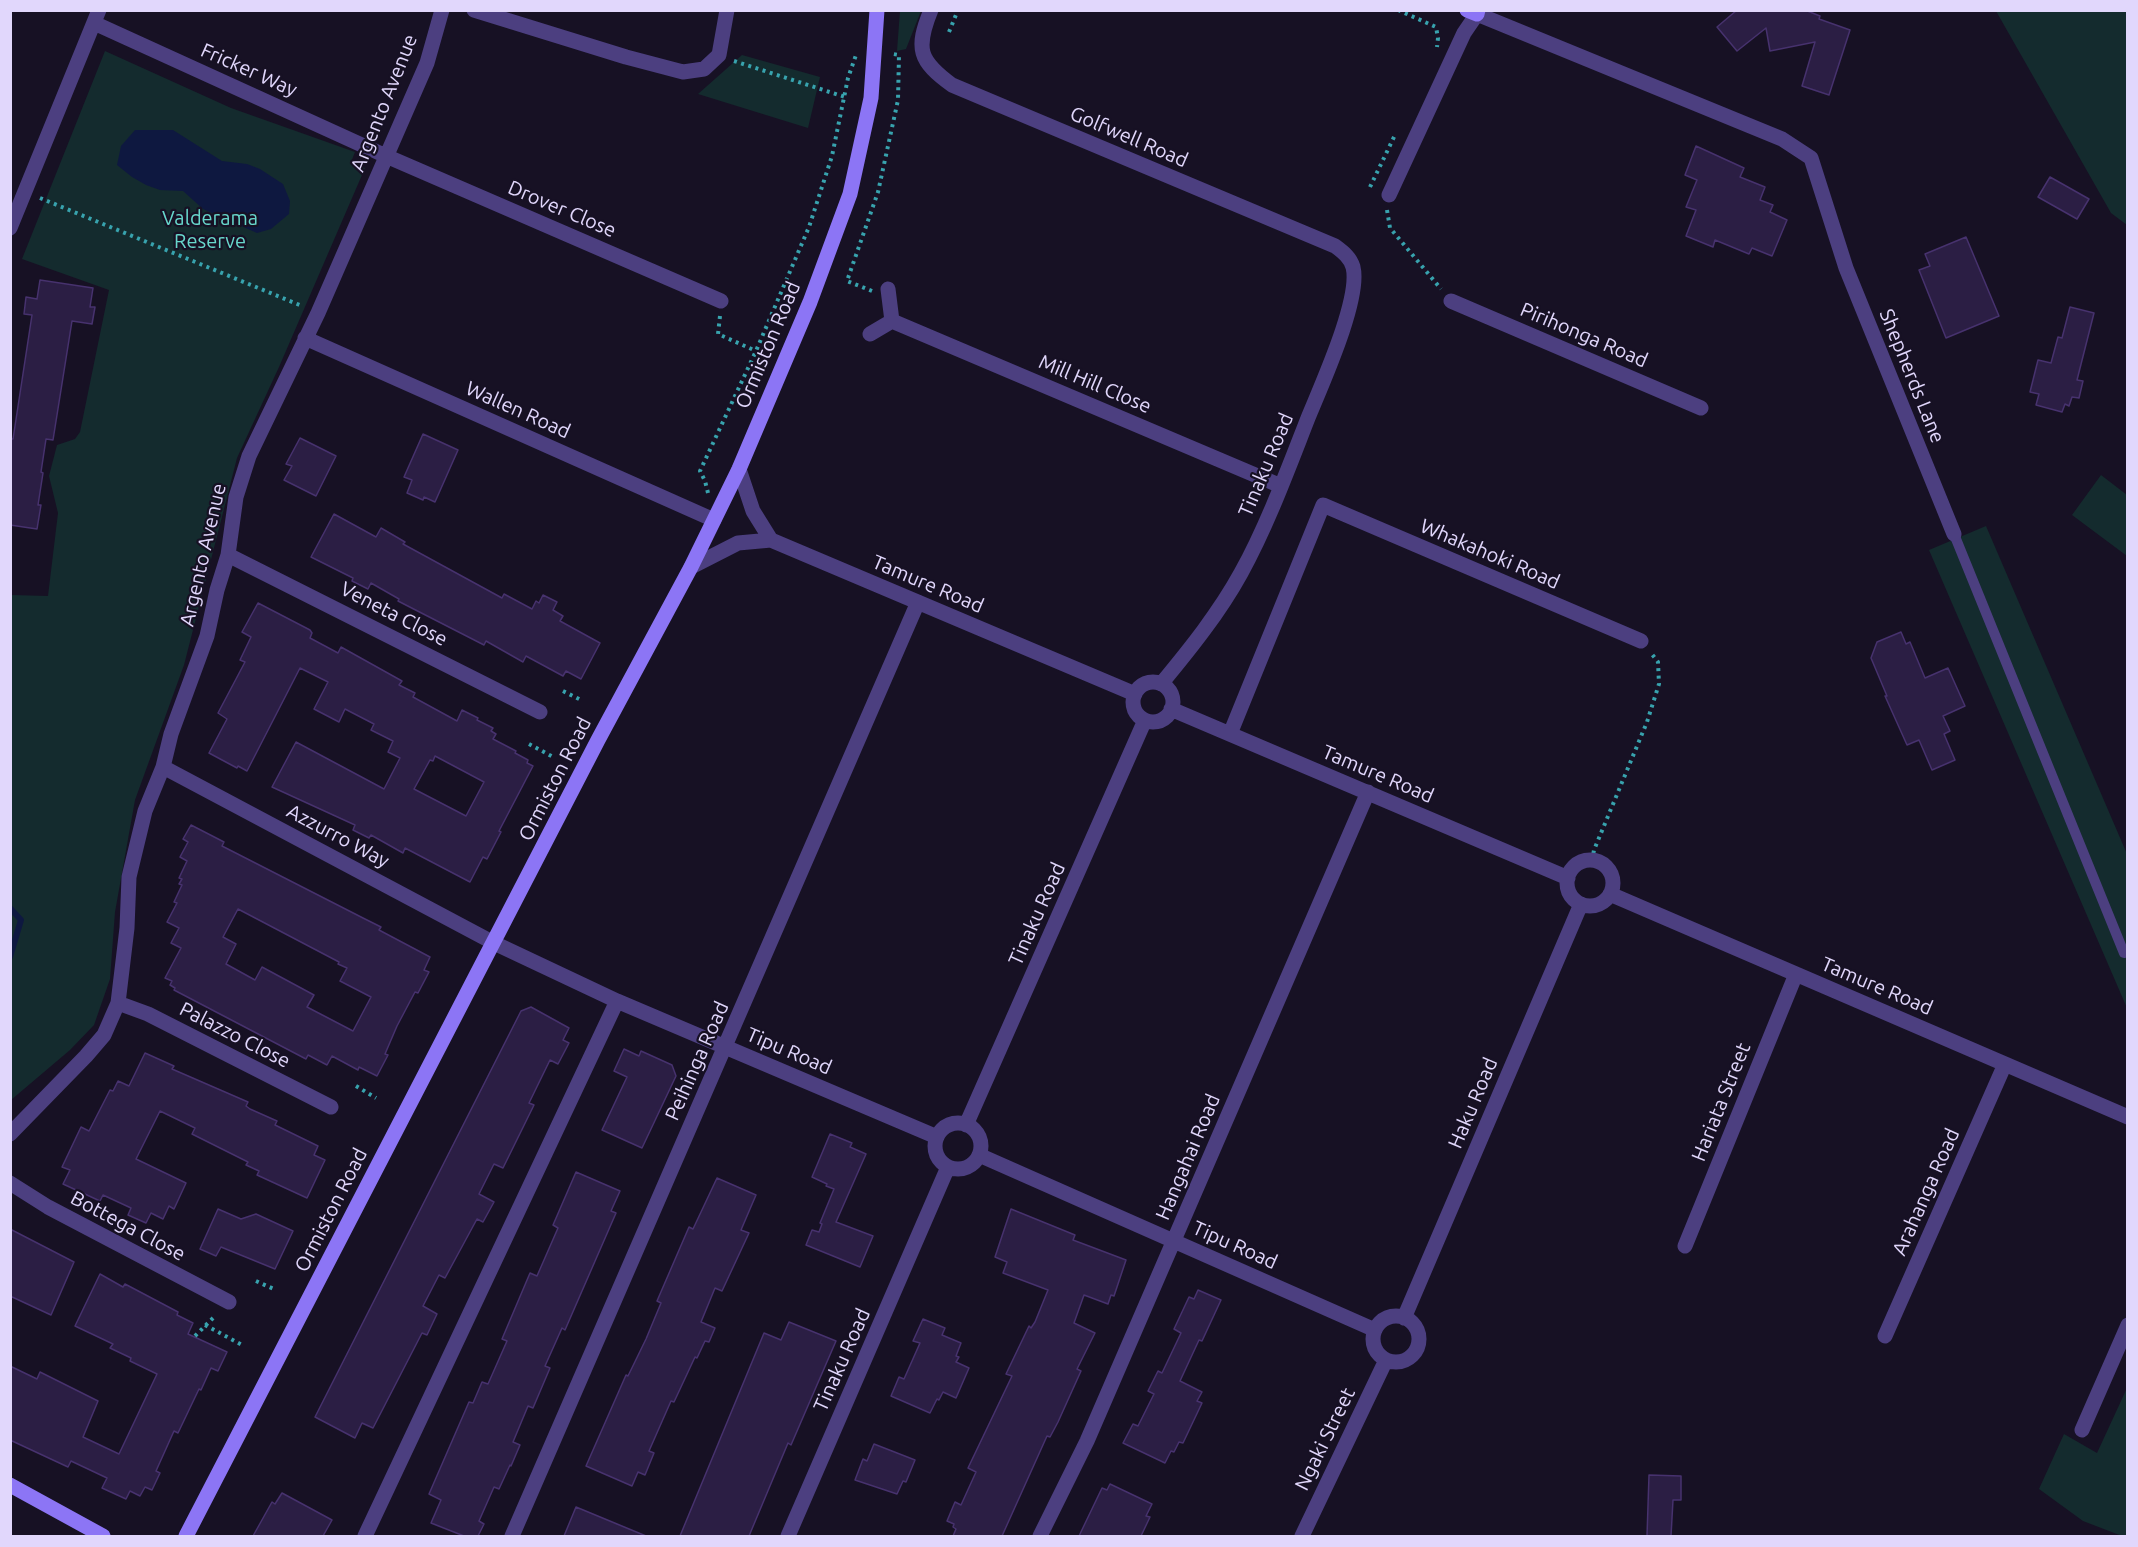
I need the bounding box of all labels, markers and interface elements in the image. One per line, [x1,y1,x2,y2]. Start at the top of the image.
street label: Argento Avenue [346,31,422,175]
street label: Fricker Way [197,38,301,102]
street label: Golfwell Road [1066,101,1192,173]
street label: Drover Close [504,175,620,243]
park label: Valderama Reserve [162,206,258,253]
street label: Ormiston Road [730,278,806,412]
street label: Pirihonga Road [1517,297,1651,373]
street label: Shepherds Lane [1874,305,1950,447]
street label: Mill Hill Close [1035,349,1155,419]
street label: Wallen Road [462,376,574,444]
street label: Tinaku Road [1233,410,1299,520]
street label: Argento Avenue [175,481,231,629]
street label: Whakahoki Road [1417,514,1563,594]
street label: Tamure Road [869,550,987,618]
street label: Veneta Close [336,577,452,651]
street label: Ormiston Road [514,713,596,845]
street label: Tamure Road [1319,740,1437,808]
street label: Azzurro Way [283,799,393,873]
street label: Tinaku Road [1004,859,1070,969]
street label: Tamure Road [1818,952,1936,1020]
street label: Palazzo Close [176,997,294,1073]
street label: Peihinga Road [660,998,734,1124]
street label: Tipu Road [743,1022,835,1080]
street label: Hariata Street [1686,1039,1756,1165]
street label: Haku Road [1443,1054,1503,1152]
street label: Hangahai Road [1151,1090,1225,1224]
street label: Arahanga Road [1887,1125,1965,1259]
street label: Ormiston Road [290,1144,372,1276]
street label: Bottega Close [67,1186,189,1266]
street label: Tipu Road [1189,1216,1281,1274]
street label: Tinaku Road [809,1305,875,1415]
street label: Ngaki Street [1290,1384,1360,1494]

